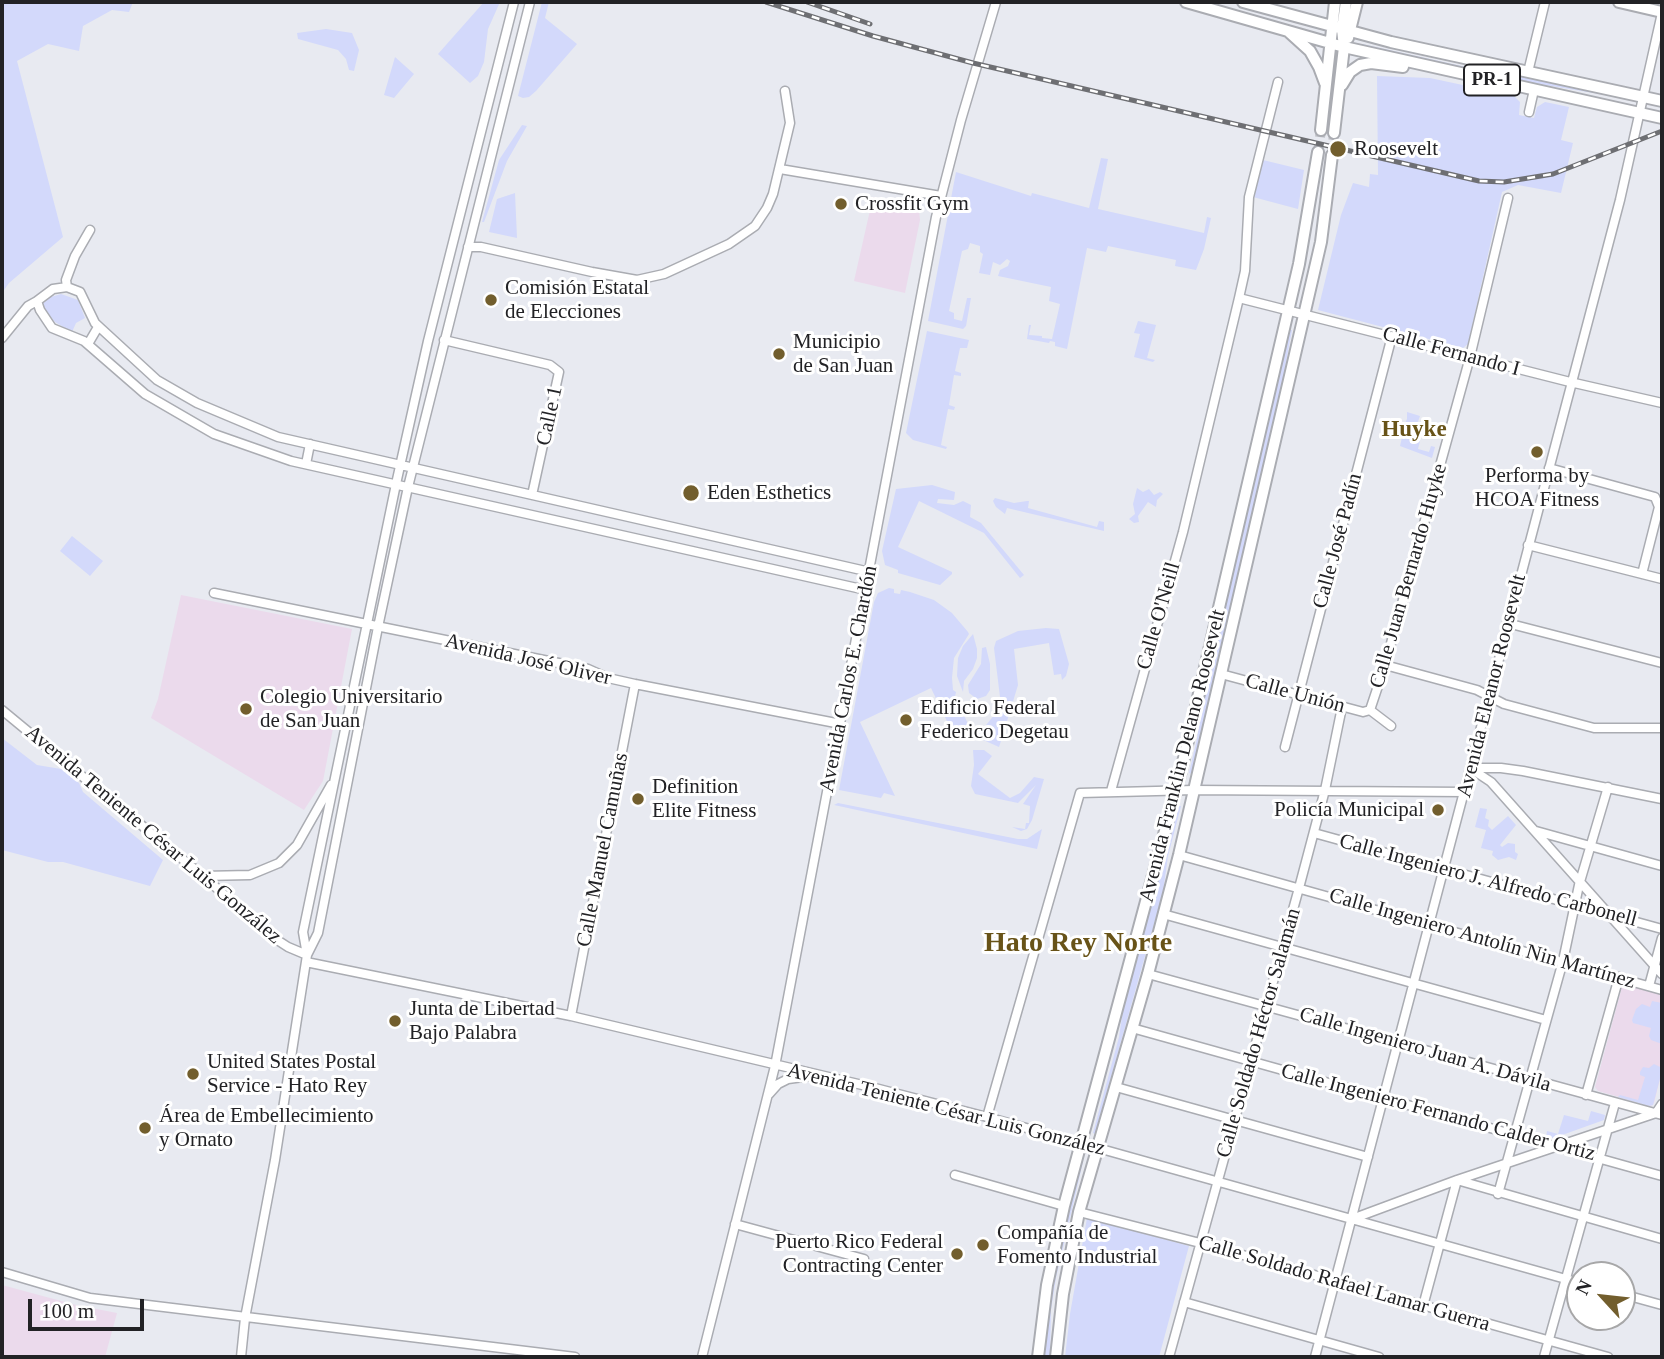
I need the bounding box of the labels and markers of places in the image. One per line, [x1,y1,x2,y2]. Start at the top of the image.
place label: Roosevelt [1354,136,1438,162]
marker: Roosevelt [1328,139,1348,159]
place label: Crossfit Gym [855,191,969,217]
marker: Crossfit Gym [833,196,849,212]
place label: Comisión Estatal de Elecciones [505,275,649,325]
marker: Comisión Estatal de Elecciones [483,292,499,308]
place label: Municipio de San Juan [793,329,893,379]
marker: Municipio de San Juan [771,346,787,362]
marker: Performa by HCOA Fitness [1529,444,1545,460]
place label: Performa by HCOA Fitness [1475,463,1599,513]
place label: Eden Esthetics [707,480,831,506]
marker: Eden Esthetics [681,483,701,503]
place label: Colegio Universitario de San Juan [260,684,443,734]
place label: Edificio Federal Federico Degetau [920,695,1069,745]
marker: Colegio Universitario de San Juan [238,701,254,717]
marker: Edificio Federal Federico Degetau [898,712,914,728]
place label: Definition Elite Fitness [652,774,756,824]
marker: Definition Elite Fitness [630,791,646,807]
place label: Policía Municipal [1274,797,1424,823]
marker: Policía Municipal [1430,802,1446,818]
place label: Junta de Libertad Bajo Palabra [409,996,555,1046]
marker: Junta de Libertad Bajo Palabra [387,1013,403,1029]
place label: United States Postal Service - Hato Rey [207,1049,376,1099]
marker: United States Postal Service - Hato Rey [185,1066,201,1082]
place label: Área de Embellecimiento y Ornato [159,1103,374,1153]
marker: Área de Embellecimiento y Ornato [137,1120,153,1136]
place label: Compañía de Fomento Industrial [997,1220,1157,1270]
place label: Puerto Rico Federal Contracting Center [775,1229,943,1279]
marker: Compañía de Fomento Industrial [975,1237,991,1253]
marker: Puerto Rico Federal Contracting Center [949,1246,965,1262]

